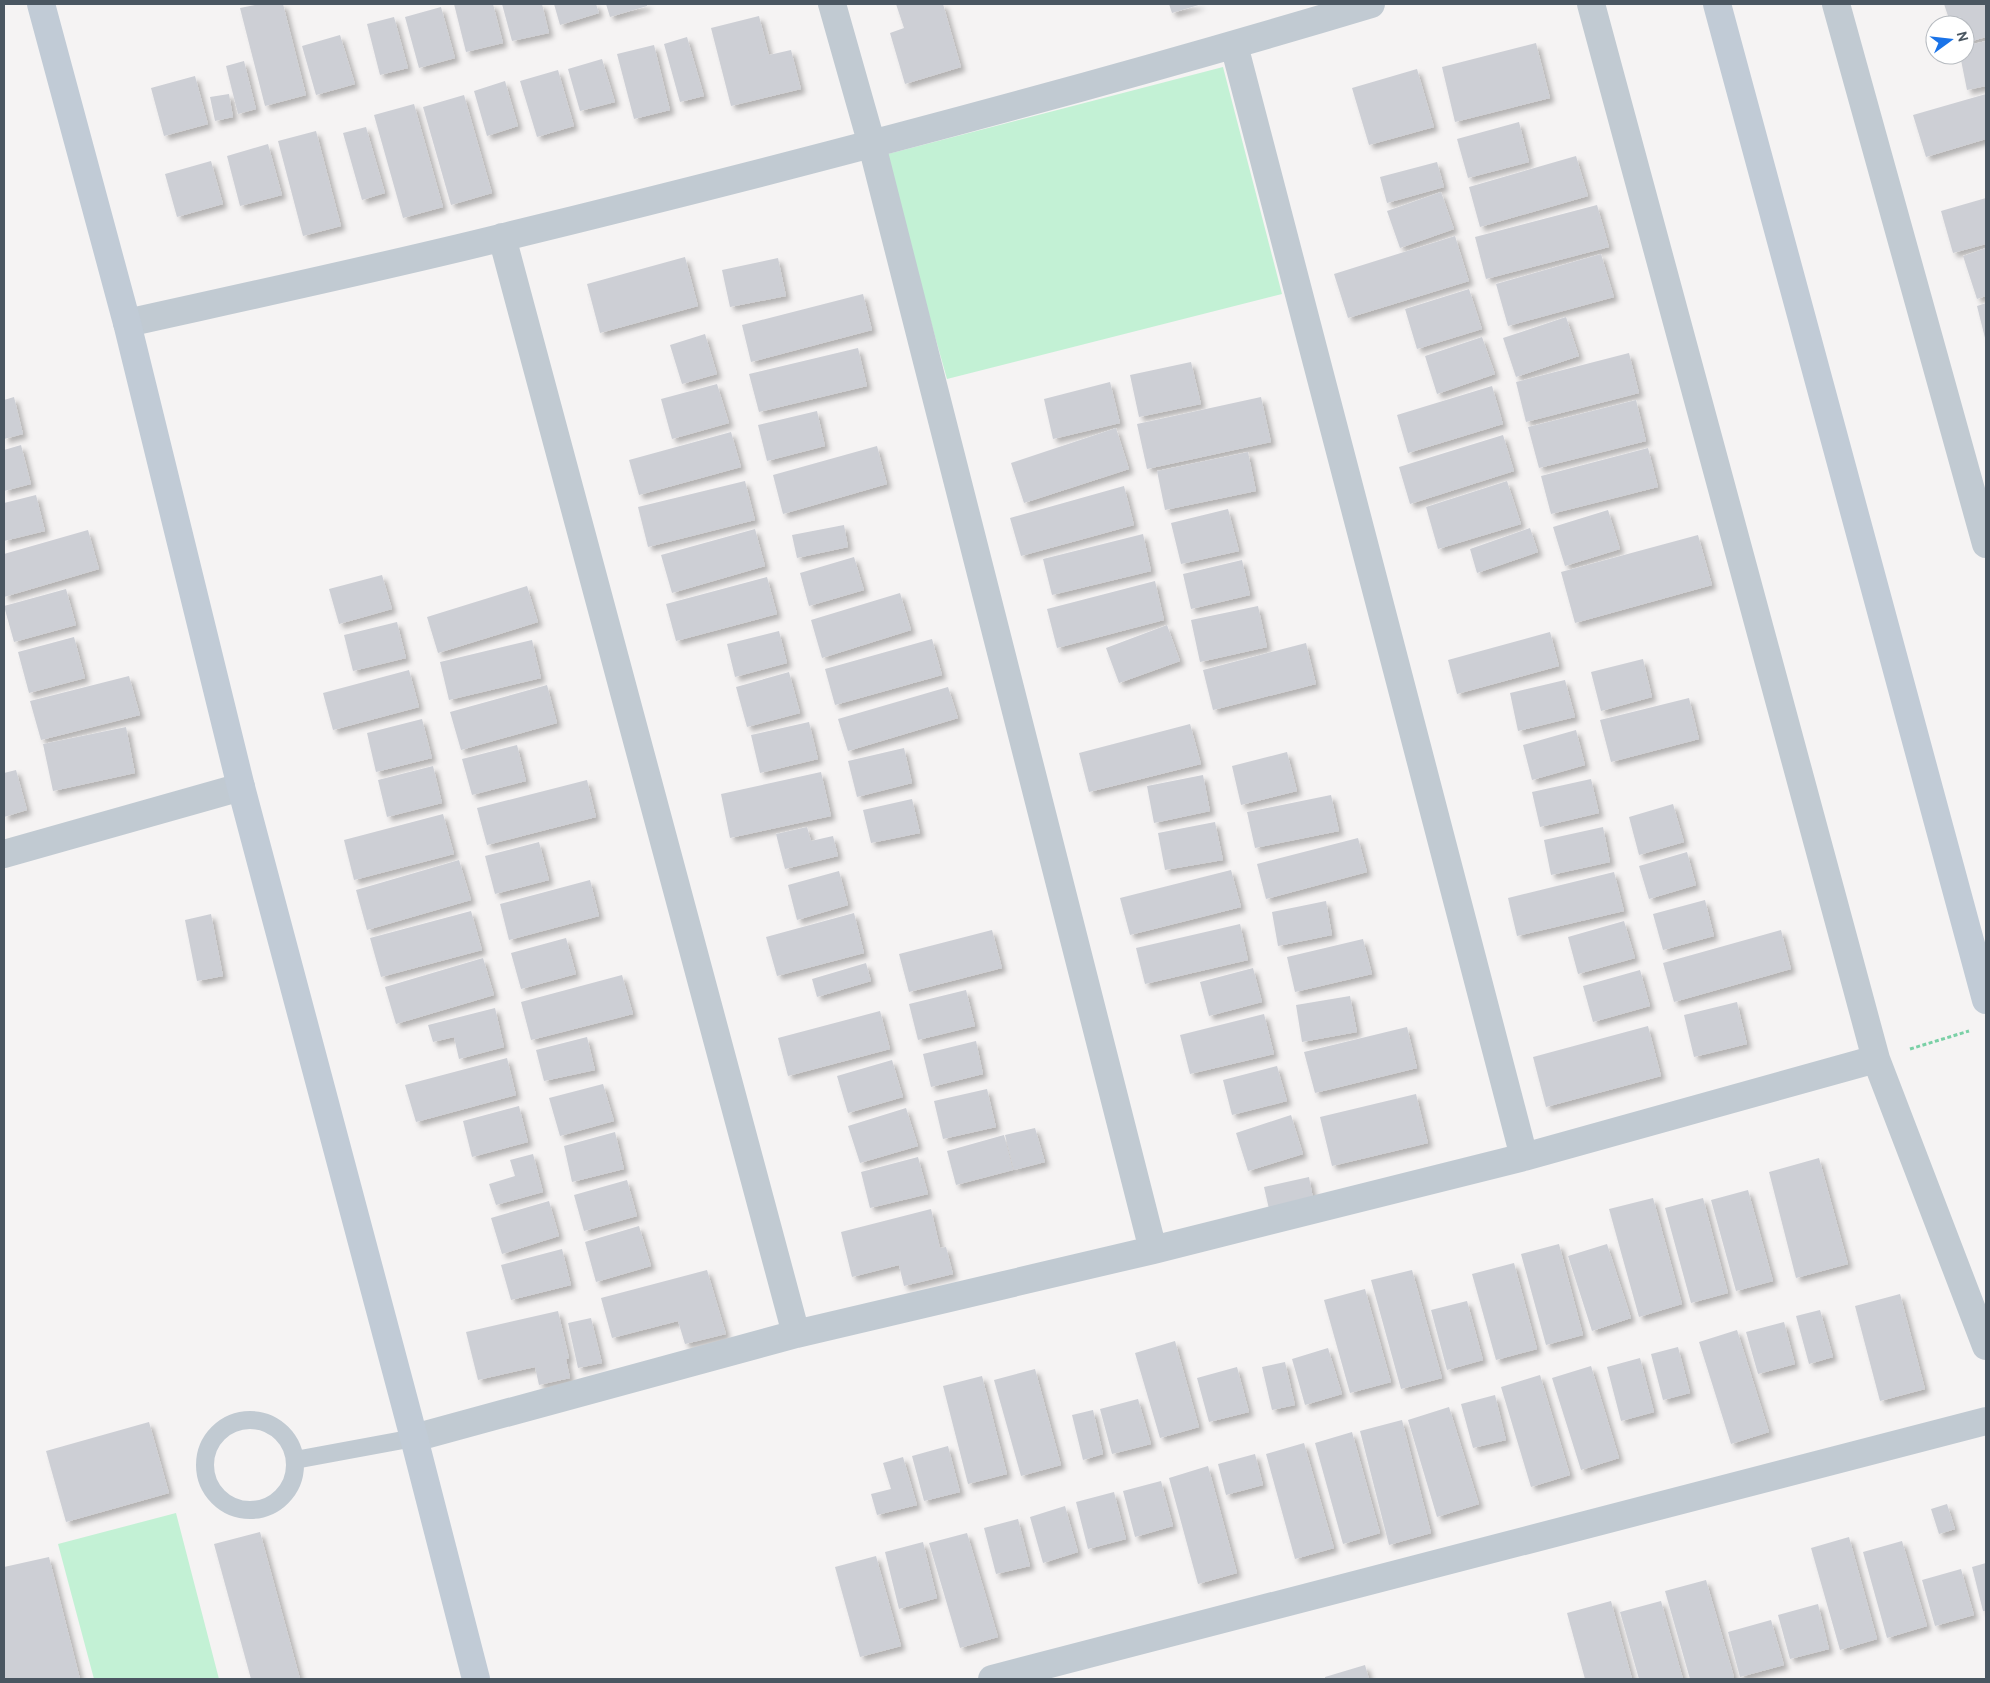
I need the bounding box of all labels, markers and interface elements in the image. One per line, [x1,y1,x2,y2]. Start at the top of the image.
north arrow [1925,15,1975,65]
text: N [1952,30,1971,44]

